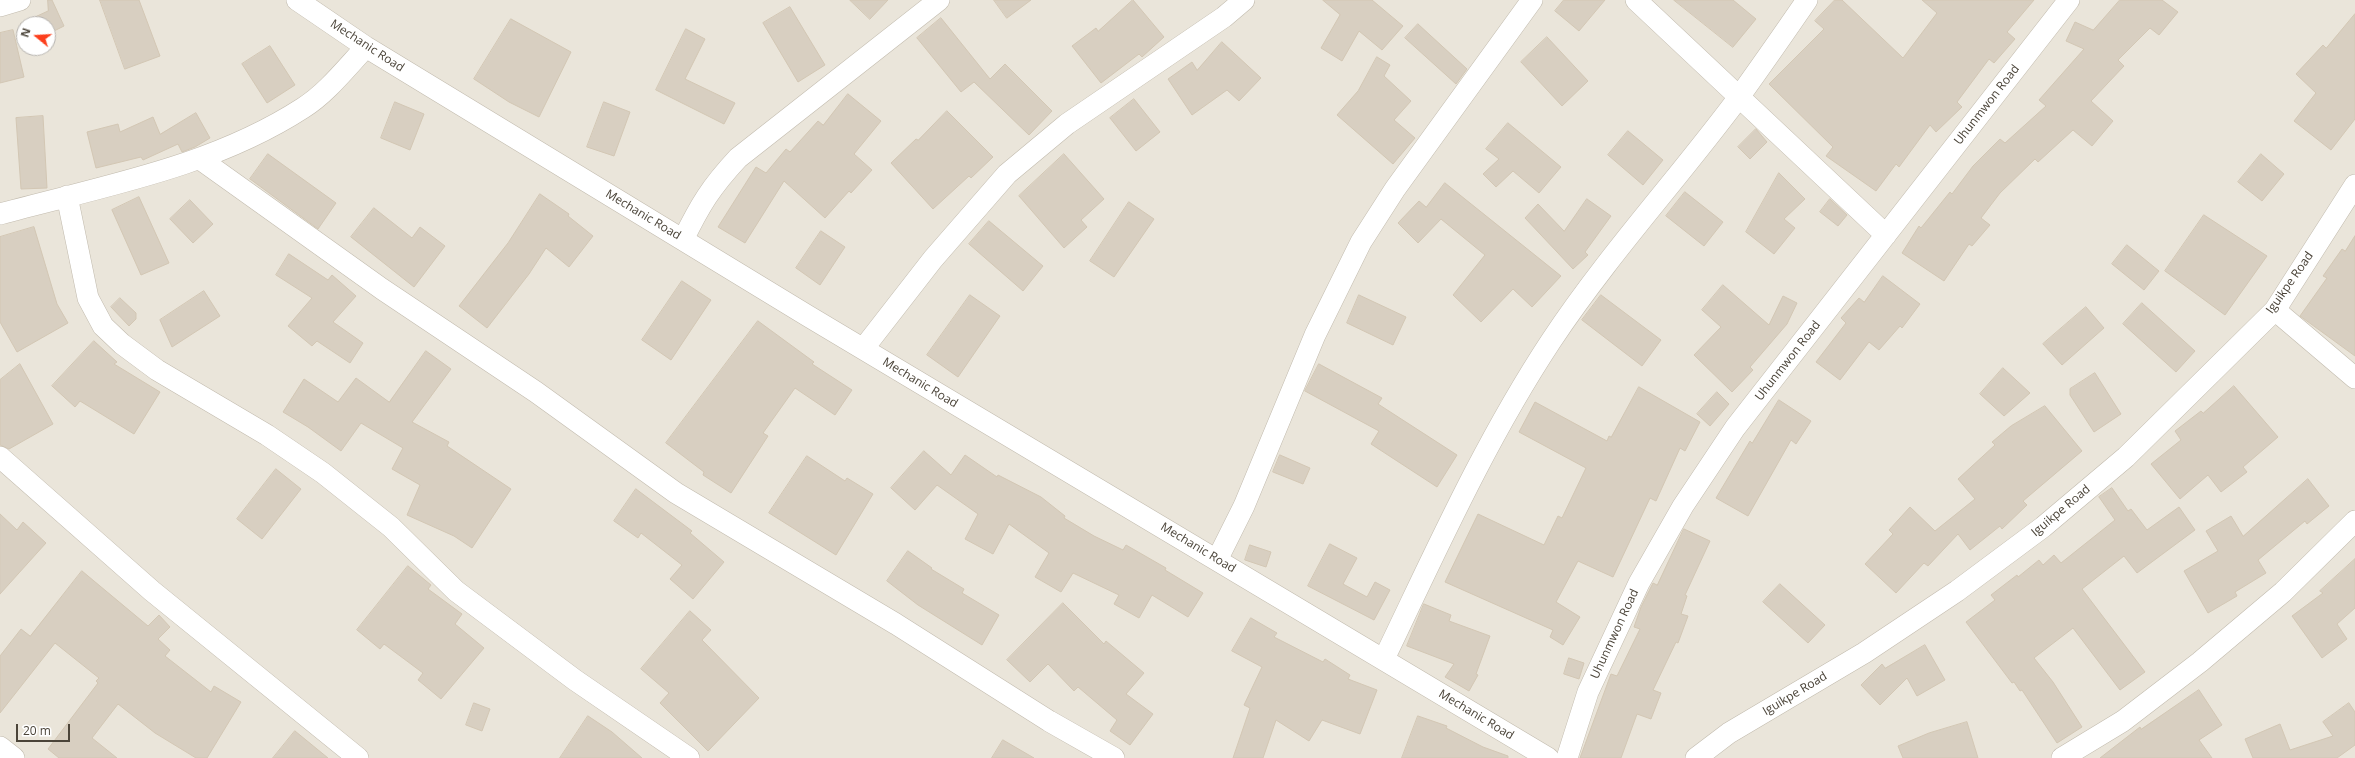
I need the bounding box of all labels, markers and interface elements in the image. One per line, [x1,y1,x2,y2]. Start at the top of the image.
north arrow [16,16,56,56]
street label: Mechanic Road [327,17,407,75]
text: N [17,26,34,39]
street label: Uhunmwon Road [1951,62,2023,148]
street label: Mechanic Road [603,187,683,243]
street label: Iguikpe Road [2263,249,2317,317]
street label: Uhunmwon Road [1752,318,1824,404]
street label: Mechanic Road [880,355,960,411]
street label: Iguikpe Road [2029,482,2093,540]
street label: Mechanic Road [1158,520,1238,576]
street label: Uhunmwon Road [1588,587,1642,681]
street label: Iguikpe Road [1760,669,1830,719]
street label: Mechanic Road [1436,687,1516,743]
scale bar [18,716,72,742]
text: 20 m [23,722,51,739]

